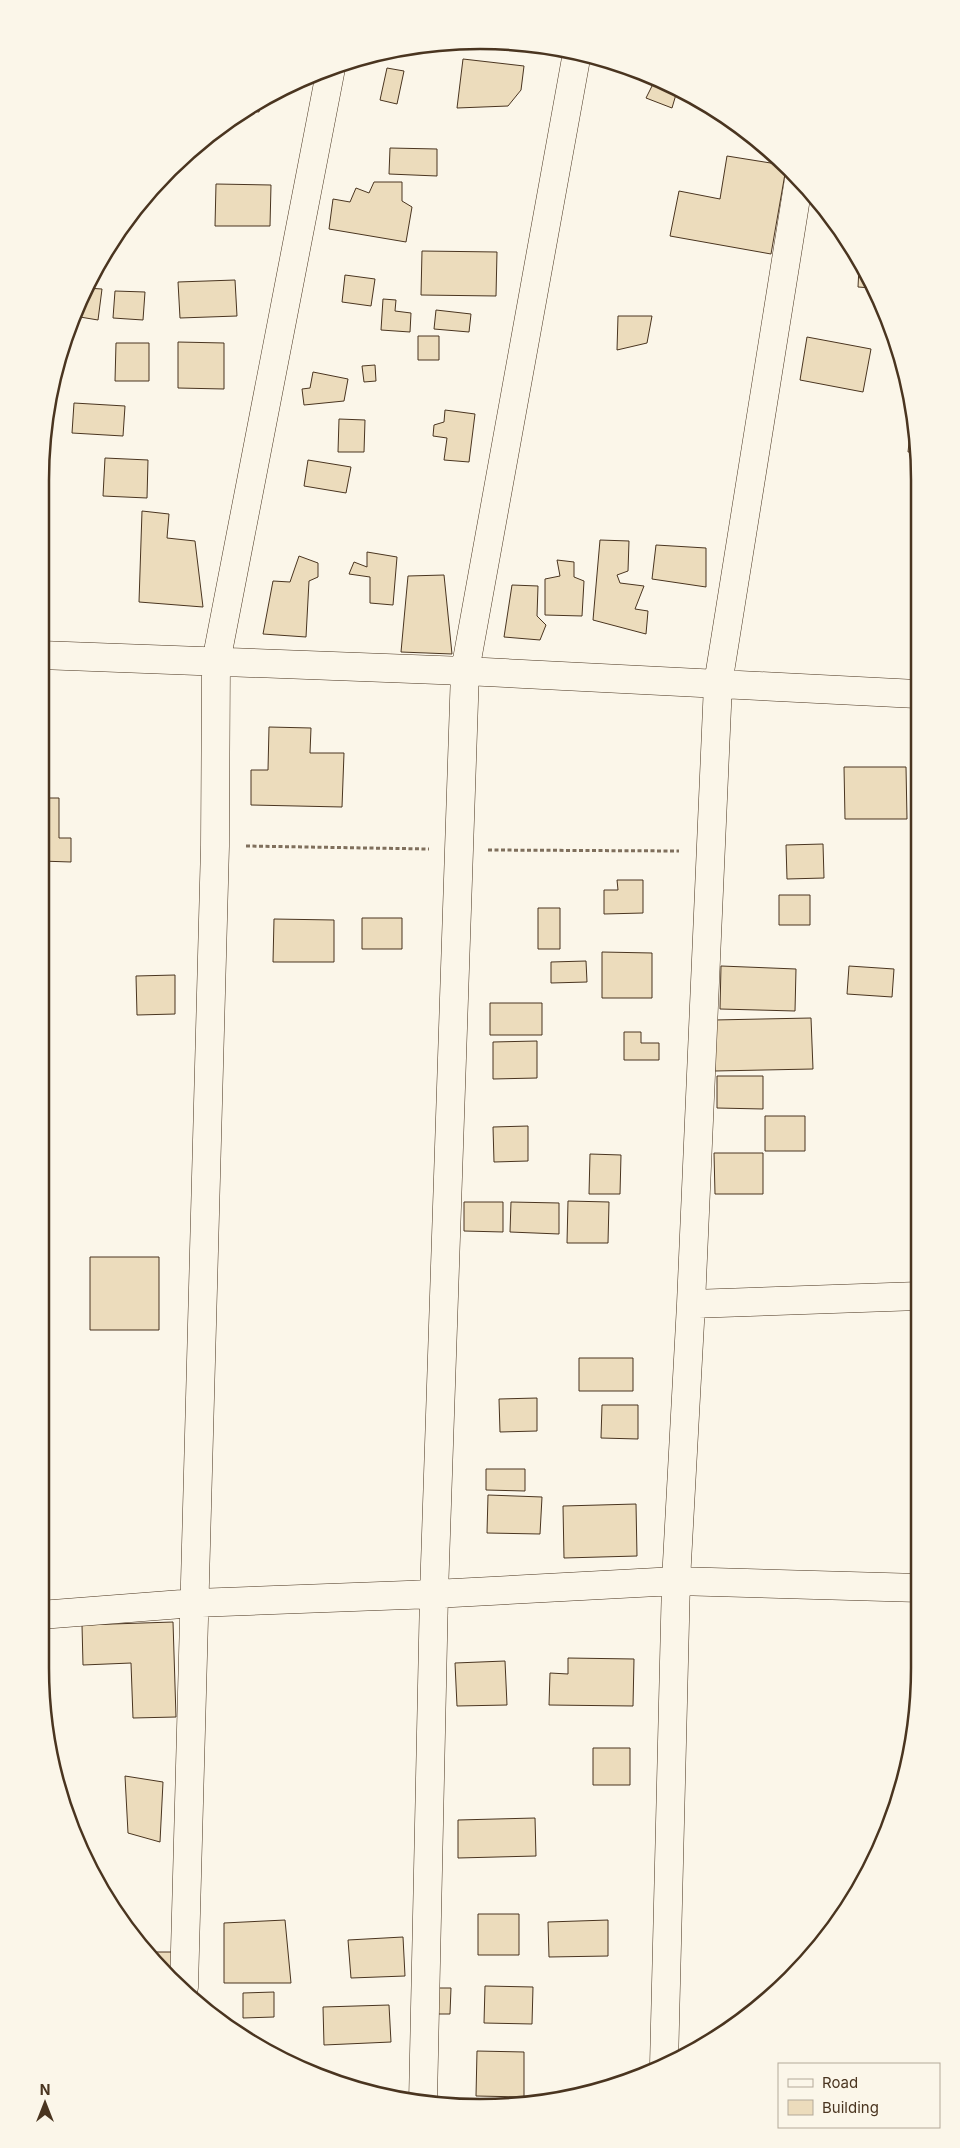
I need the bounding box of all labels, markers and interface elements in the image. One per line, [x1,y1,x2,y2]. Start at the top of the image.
legend [778,2063,940,2128]
text: Road [822,2073,858,2092]
north arrow [20,2078,70,2128]
text: N [40,2081,50,2098]
text: Building [822,2098,879,2117]

